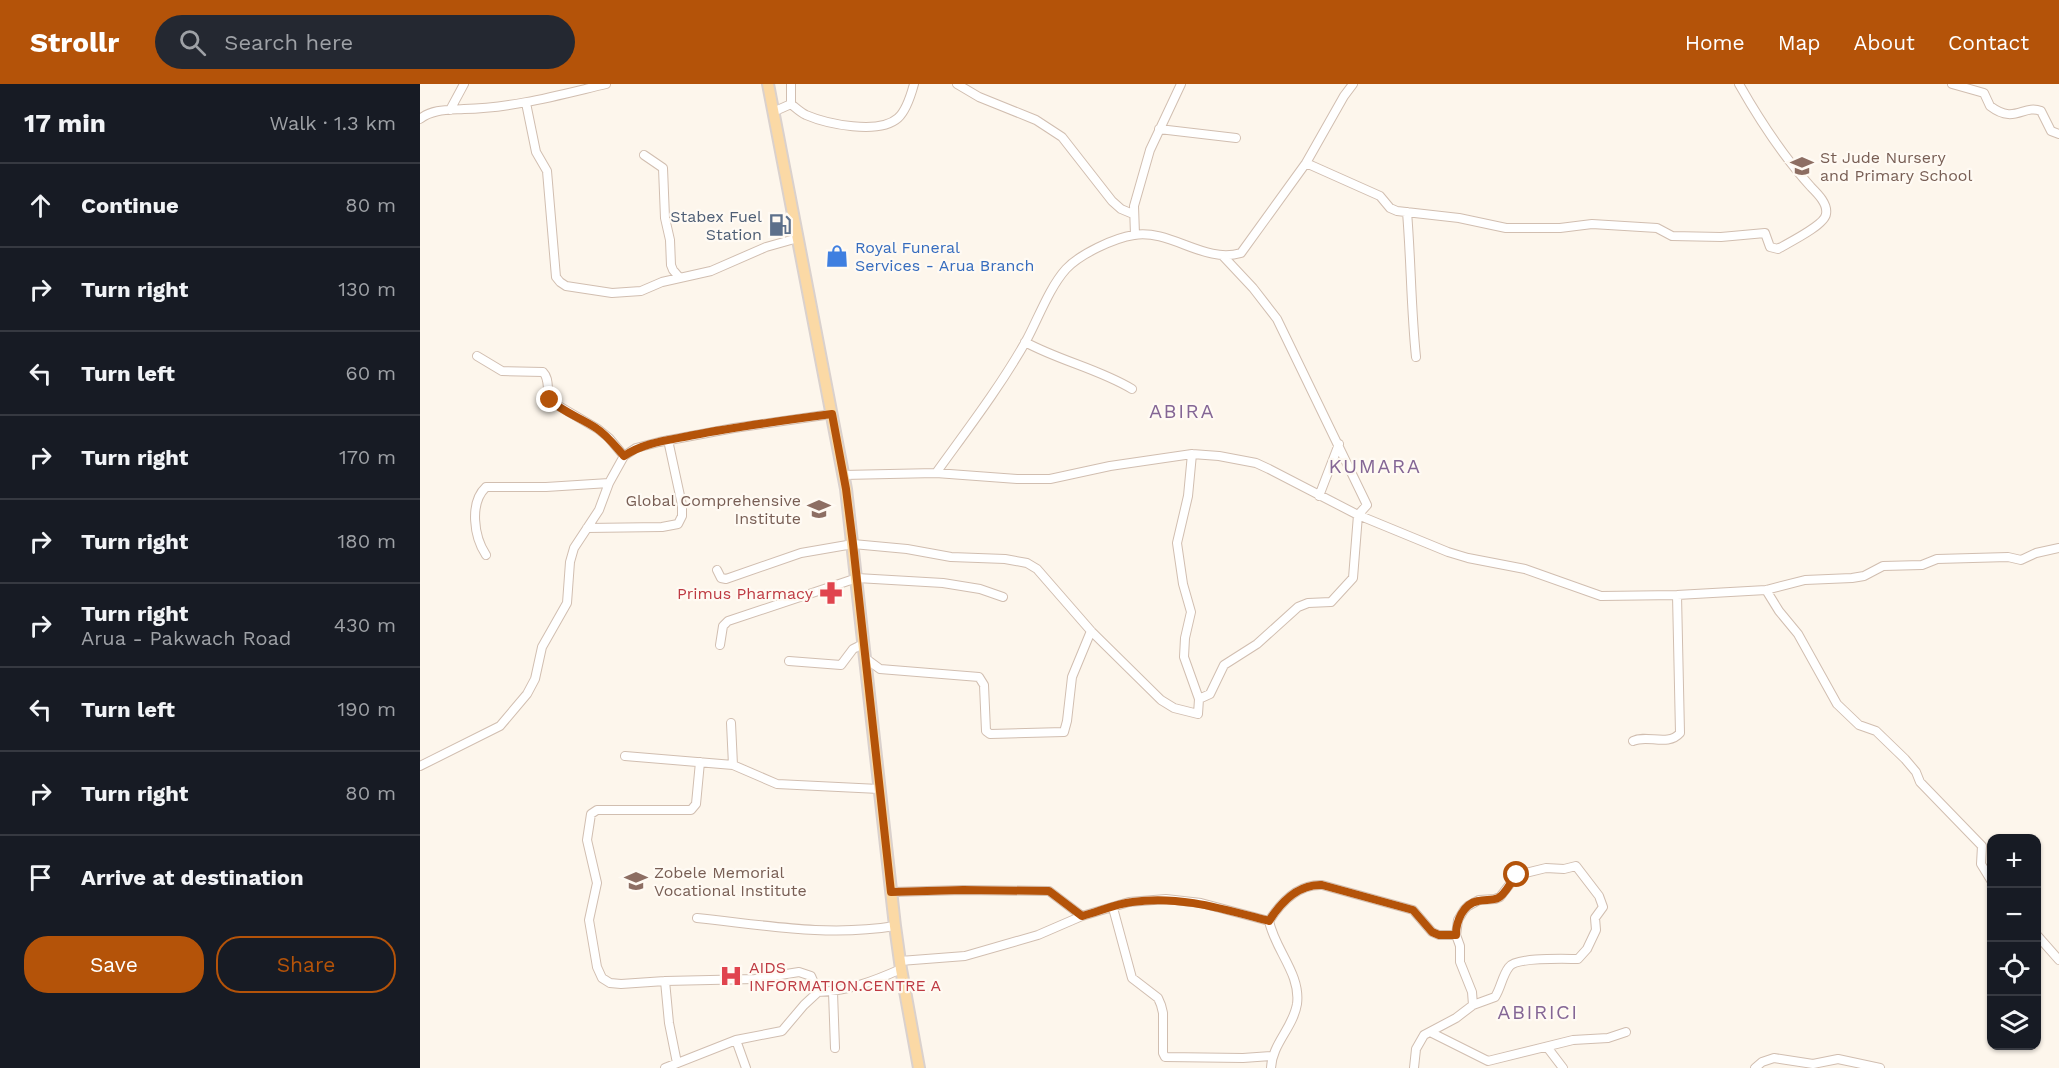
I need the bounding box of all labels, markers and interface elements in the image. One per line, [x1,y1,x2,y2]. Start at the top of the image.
search box [155,15,575,69]
text: Strollr [30,26,119,59]
icon: search [176,26,209,59]
text: Search here [224,30,353,55]
text: Home [1685,30,1745,55]
text: Map [1778,30,1821,55]
text: About [1854,30,1915,55]
text: Contact [1948,30,2029,55]
text: 17 min [24,108,106,138]
text: Walk · 1.3 km [269,111,396,135]
place label: St Jude Nursery and Primary School [1820,148,1972,185]
school or university icon: St Jude Nursery and Primary School [1789,153,1815,179]
icon: ahead [24,189,57,222]
text: Continue [81,193,179,218]
text: 80 m [345,193,396,217]
place label: Stabex Fuel Station [670,207,762,244]
fuel station icon: Stabex Fuel Station [767,212,793,238]
place label: Royal Funeral Services - Arua Branch [855,238,1034,275]
shop icon: Royal Funeral Services - Arua Branch [824,243,850,269]
icon: right [24,273,57,306]
text: Turn right [81,277,188,302]
text: 130 m [338,277,396,301]
icon: left [24,357,57,390]
text: Turn left [81,361,175,386]
text: 60 m [346,361,396,385]
route end [536,386,562,412]
district label: ABIRA [1149,399,1215,423]
icon: right [24,441,57,474]
text: Turn right [81,445,188,470]
text: 170 m [339,445,396,469]
district label: KUMARA [1328,454,1422,478]
place label: Global Comprehensive Institute [625,491,801,528]
school or university icon: Global Comprehensive Institute [806,496,832,522]
icon: right [24,525,57,558]
text: Turn right [81,529,188,554]
text: 180 m [338,529,396,553]
pharmacy icon: Primus Pharmacy [818,580,844,606]
place label: Primus Pharmacy [677,584,814,603]
text: Turn right [81,601,188,626]
icon: right [24,609,57,642]
text: 430 m [334,613,396,637]
text: Arua - Pakwach Road [81,626,291,650]
icon: left [24,693,57,726]
text: Turn left [81,697,175,722]
text: 190 m [338,697,396,721]
icon: right [24,777,57,810]
text: Turn right [81,781,188,806]
text: 80 m [345,781,396,805]
map controls [1987,834,2041,1050]
button: + [1987,834,2041,888]
icon: arrive [24,861,57,894]
route start [1503,861,1529,887]
place label: Zobele Memorial Vocational Institute [654,863,807,900]
text: Arrive at destination [81,865,304,890]
school or university icon: Zobele Memorial Vocational Institute [623,868,649,894]
button: − [1987,888,2041,942]
button: Save [24,936,204,993]
button: Share [216,936,396,993]
button: locate [1987,942,2041,996]
place label: AIDS INFORMATION.CENTRE A [749,958,942,995]
hospital icon: AIDS INFORMATION.CENTRE A [718,963,744,989]
button: layers [1987,996,2041,1050]
district label: ABIRICI [1497,1000,1579,1024]

